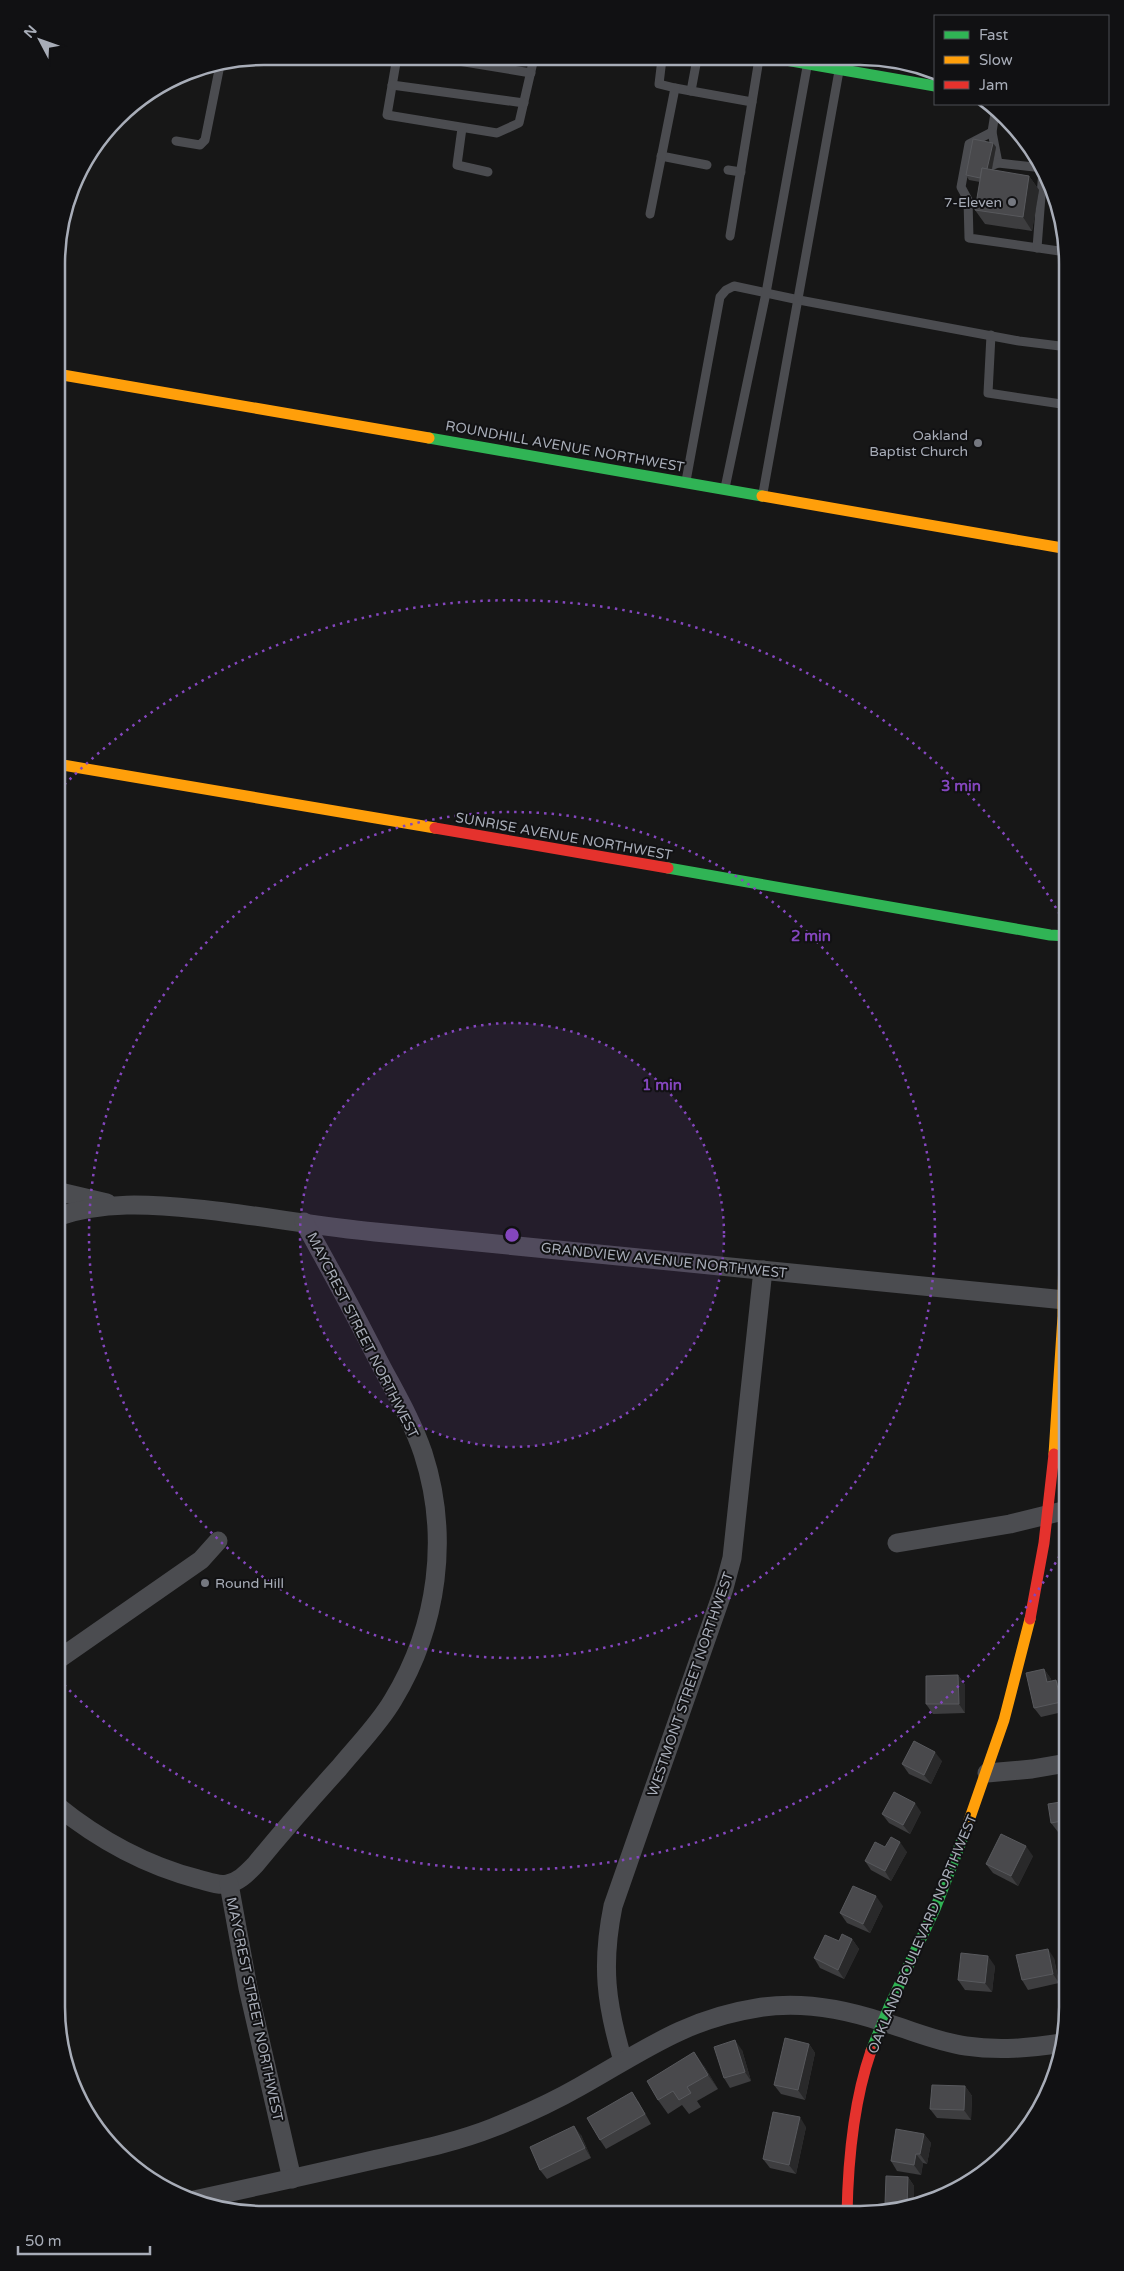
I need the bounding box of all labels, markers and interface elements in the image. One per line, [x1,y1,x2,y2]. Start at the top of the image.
north arrow [15,15,65,65]
legend [934,15,1109,105]
text: N [20,22,41,42]
text: Fast [979,26,1009,44]
text: Slow [979,51,1013,69]
text: Jam [979,76,1008,94]
place label: 7-Eleven [944,194,1002,211]
marker: 7-Eleven [1006,196,1018,208]
street label: ROUNDHILL AVENUE NORTHWEST [444,417,686,476]
place label: Oakland Baptist Church [869,427,968,460]
marker: Oakland Baptist Church [972,437,984,449]
text: 3 min [941,777,981,795]
street label: SUNRISE AVENUE NORTHWEST [454,809,674,864]
text: 2 min [791,927,831,945]
text: 1 min [642,1076,682,1094]
centre of rings [503,1226,521,1244]
street label: MAYCREST STREET NORTHWEST [303,1230,422,1441]
street label: GRANDVIEW AVENUE NORTHWEST [540,1239,788,1282]
street label: WESTMONT STREET NORTHWEST [644,1569,737,1799]
place label: Round Hill [215,1575,284,1592]
marker: Round Hill [199,1577,211,1589]
street label: OAKLAND BOULEVARD NORTHWEST [864,1812,981,2056]
street label: MAYCREST STREET NORTHWEST [222,1896,287,2123]
scale bar [18,2224,150,2256]
text: 50 m [25,2232,62,2250]

